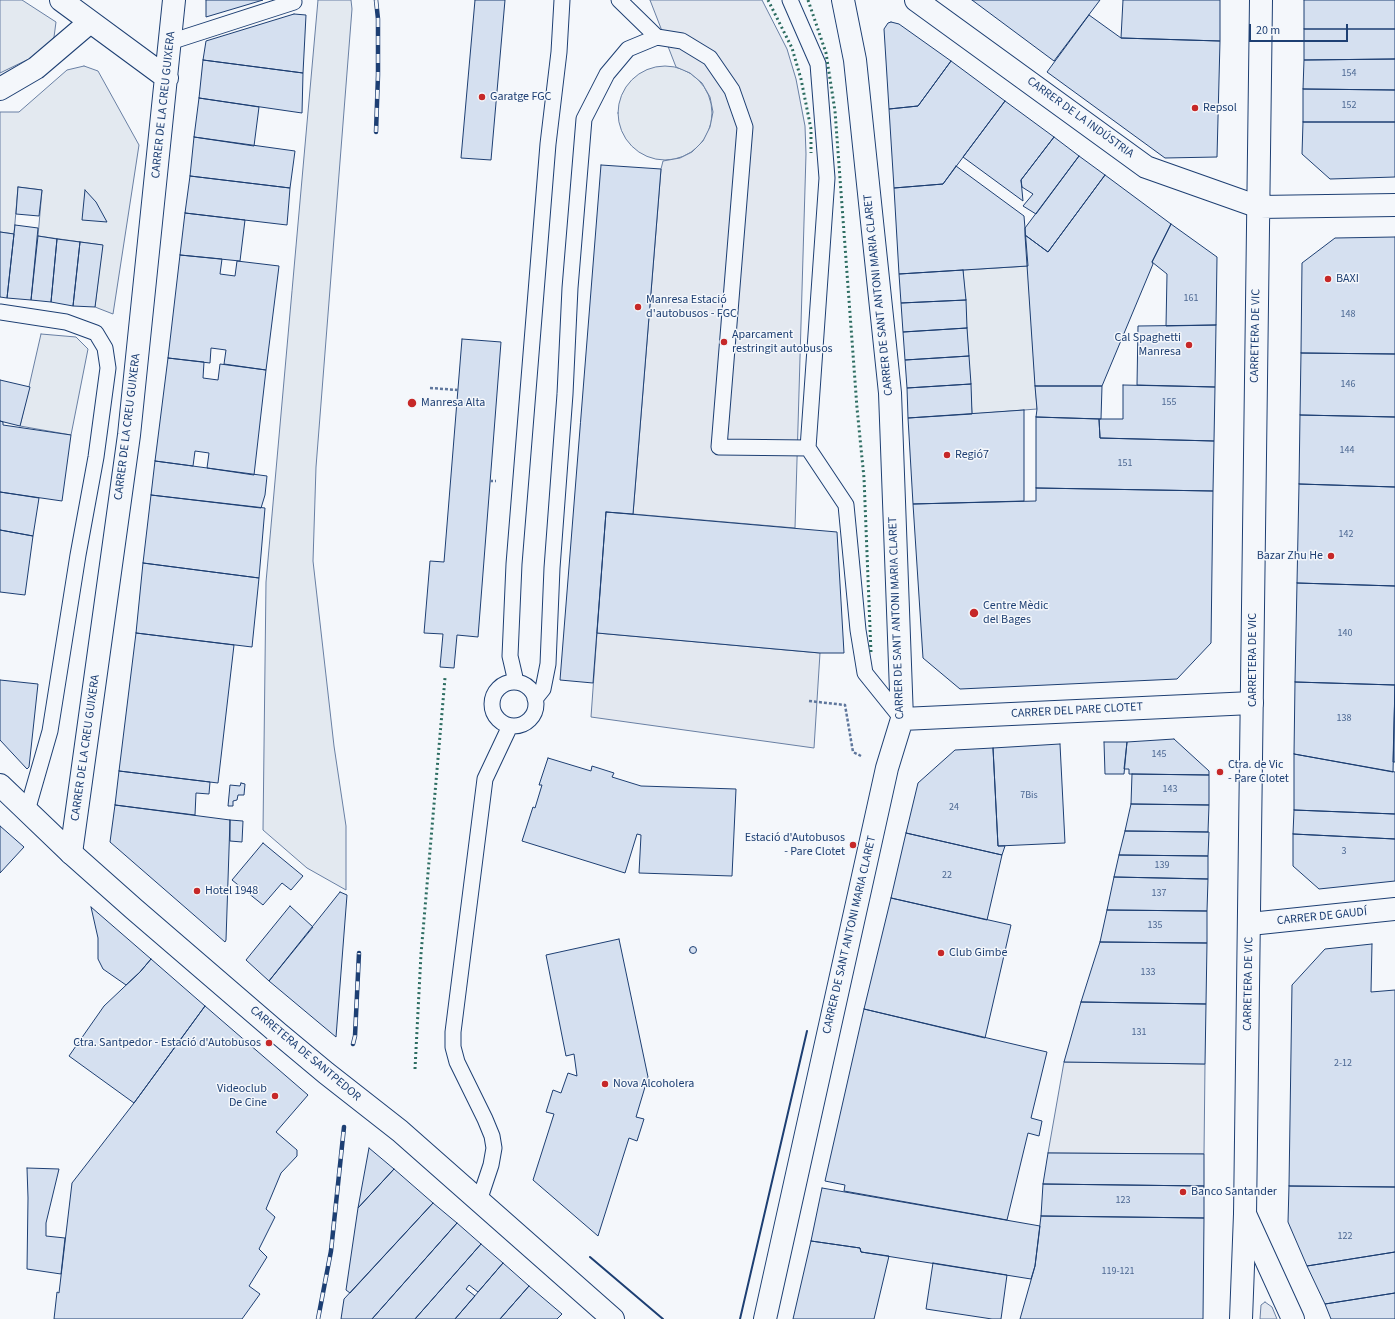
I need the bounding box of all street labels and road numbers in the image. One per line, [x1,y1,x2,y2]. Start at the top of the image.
street label: CARRER DE LA CREU GUIXERA [149,31,179,179]
street label: CARRER DE LA INDÚSTRIA [1024,74,1136,162]
street label: CARRER DE SANT ANTONI MARIA CLARET [861,193,897,397]
street label: CARRETERA DE VIC [1248,289,1264,383]
street label: CARRER DE LA CREU GUIXERA [112,353,144,501]
street label: CARRER DE SANT ANTONI MARIA CLARET [886,516,908,720]
street label: CARRETERA DE VIC [1246,613,1260,707]
street label: CARRER DE LA CREU GUIXERA [69,674,103,822]
street label: CARRER DEL PARE CLOTET [1011,700,1143,722]
street label: CARRER DE SANT ANTONI MARIA CLARET [820,835,880,1035]
street label: CARRER DE GAUDÍ [1276,905,1368,929]
street label: CARRETERA DE VIC [1241,937,1257,1031]
street label: CARRETERA DE SANTPEDOR [247,1003,363,1105]

